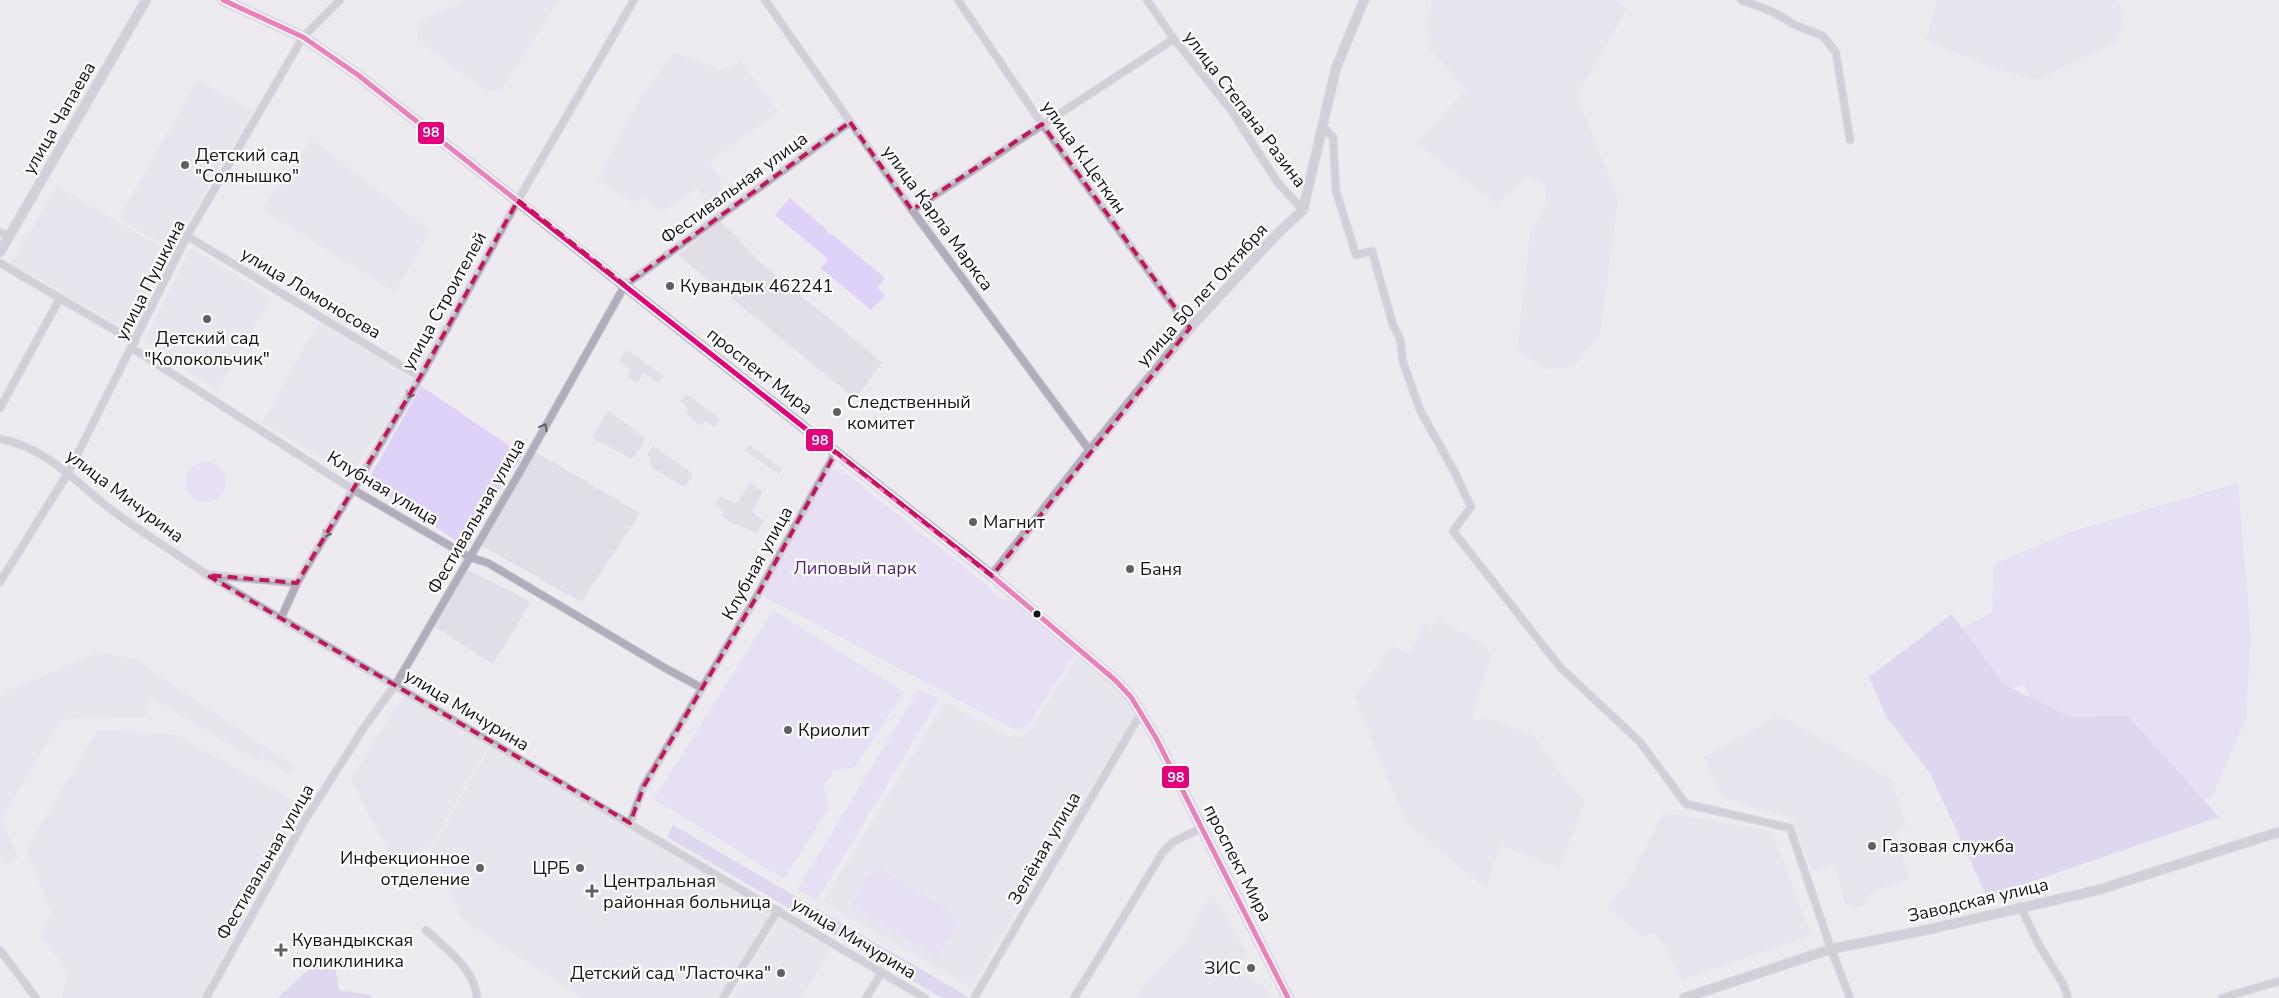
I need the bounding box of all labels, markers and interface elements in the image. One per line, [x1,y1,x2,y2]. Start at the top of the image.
street label: улица Степана Разина [1178,26,1312,192]
street label: улица Чапаева [17,57,101,179]
street label: улица К.Цеткин [1036,96,1132,218]
line badge: 98 [417,121,445,145]
text: 98 [423,123,439,142]
street label: Фестивальная улица [656,126,812,250]
street label: улица Карла Маркса [877,140,999,296]
place label: Детский сад "Солнышко" [195,143,300,188]
marker: Детский сад "Солнышко" [179,159,191,171]
street label: улица Пушкина [109,216,191,344]
street label: улица 50 лет Октября [1131,218,1273,372]
street label: улица Строителей [396,228,492,374]
street label: улица Ломоносова [236,242,386,344]
place label: Кувандык 462241 [680,274,833,298]
marker: Кувандык 462241 [664,280,676,292]
marker: Детский сад "Колокольчик" [201,313,213,325]
street label: проспект Мира [702,322,818,420]
place label: Детский сад "Колокольчик" [144,326,270,371]
one-way arrow [405,389,415,398]
place label: Следственный комитет [847,390,971,435]
marker: Следственный комитет [831,406,843,418]
one-way arrow [538,424,548,433]
line badge: 98 [805,428,834,452]
text: 98 [812,431,828,450]
street label: Фестивальная улица [422,434,530,598]
street label: улица Мичурина [61,444,189,548]
street label: Клубная улица [323,445,443,531]
street label: Клубная улица [716,502,798,624]
place label: Магнит [983,510,1045,534]
marker: Магнит [967,516,979,528]
one-way arrow [322,529,332,538]
park label: Липовый парк [793,556,917,580]
place label: Баня [1140,557,1182,581]
marker: Баня [1124,563,1136,575]
unlabelled marker [1032,609,1042,619]
street label: улица Мичурина [400,663,534,757]
place label: Криолит [798,718,870,742]
marker: Криолит [782,724,794,736]
line badge: 98 [1161,765,1190,789]
text: 98 [1168,768,1184,787]
street label: Фестивальная улица [211,780,319,944]
street label: Зелёная улица [1002,787,1086,909]
street label: проспект Мира [1198,800,1278,926]
place label: Газовая служба [1882,834,2014,858]
marker: Газовая служба [1866,840,1878,852]
place label: Инфекционное отделение [340,846,470,891]
place label: ЦРБ [532,856,570,880]
marker: Инфекционное отделение [474,862,486,874]
marker: ЦРБ [574,862,586,874]
place label: Центральная районная больница [603,869,771,914]
street label: Заводская улица [1905,872,2051,928]
marker: Центральная районная больница [585,884,599,898]
street label: улица Мичурина [787,891,921,985]
place label: Кувандыкская поликлиника [292,928,413,973]
marker: Кувандыкская поликлиника [274,943,288,957]
place label: ЗИС [1204,956,1241,980]
place label: Детский сад "Ласточка" [570,961,771,985]
marker: ЗИС [1245,962,1257,974]
marker: Детский сад "Ласточка" [775,967,787,979]

